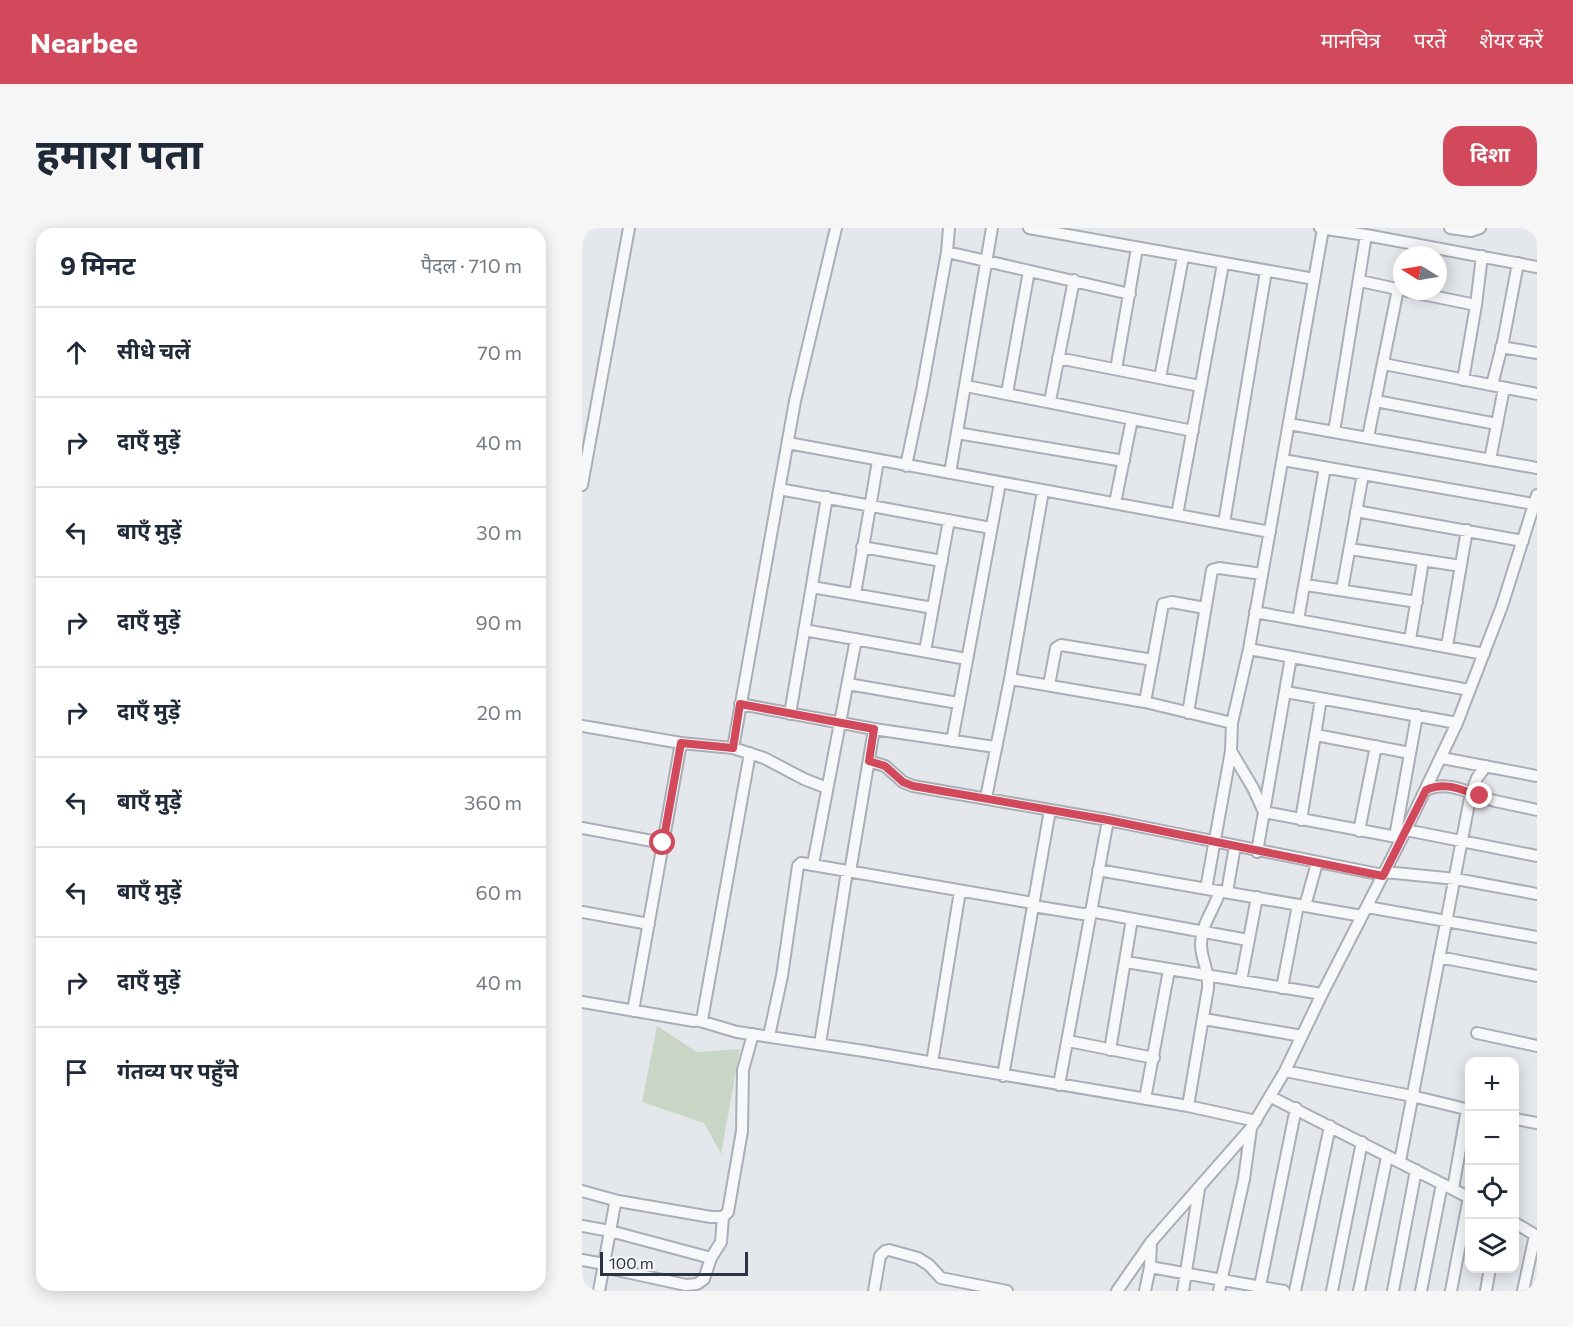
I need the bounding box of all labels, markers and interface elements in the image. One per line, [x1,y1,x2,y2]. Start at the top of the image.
text: Nearbee [30,25,138,59]
text: मानचित्र [1321,27,1381,52]
text: परतें [1414,27,1446,52]
text: शेयर करें [1479,27,1543,52]
text: हमारा पता [36,126,203,178]
button: दिशा [1443,126,1537,186]
north arrow [1393,246,1447,300]
text: 9 मिनट [60,249,136,280]
text: पैदल · 710 m [421,253,522,277]
icon: ahead [60,336,93,369]
text: सीधे चलें [117,337,191,364]
text: 70 m [477,340,522,364]
icon: right [60,426,93,459]
text: दाएँ मुड़ें [117,427,180,454]
text: 40 m [476,430,522,454]
icon: left [60,516,93,549]
text: बाएँ मुड़ें [117,517,182,544]
text: 30 m [476,520,522,544]
icon: right [60,606,93,639]
text: दाएँ मुड़ें [117,607,180,634]
text: 90 m [476,610,522,634]
icon: right [60,696,93,729]
text: दाएँ मुड़ें [117,697,180,724]
text: 20 m [477,700,522,724]
route end [1466,782,1492,808]
icon: left [60,786,93,819]
text: बाएँ मुड़ें [117,787,182,814]
text: 360 m [464,790,522,814]
route start [649,829,675,855]
icon: left [60,876,93,909]
text: बाएँ मुड़ें [117,877,182,904]
text: 60 m [476,880,522,904]
icon: right [60,966,93,999]
text: दाएँ मुड़ें [117,967,180,994]
text: 40 m [476,970,522,994]
icon: arrive [60,1056,93,1089]
text: गंतव्य पर पहुँचे [117,1057,239,1084]
map controls [1465,1057,1519,1273]
button: + [1465,1057,1519,1111]
button: − [1465,1111,1519,1165]
button: locate [1465,1165,1519,1219]
button: layers [1465,1219,1519,1273]
scale bar [600,1249,748,1276]
text: 100 m [609,1253,654,1272]

